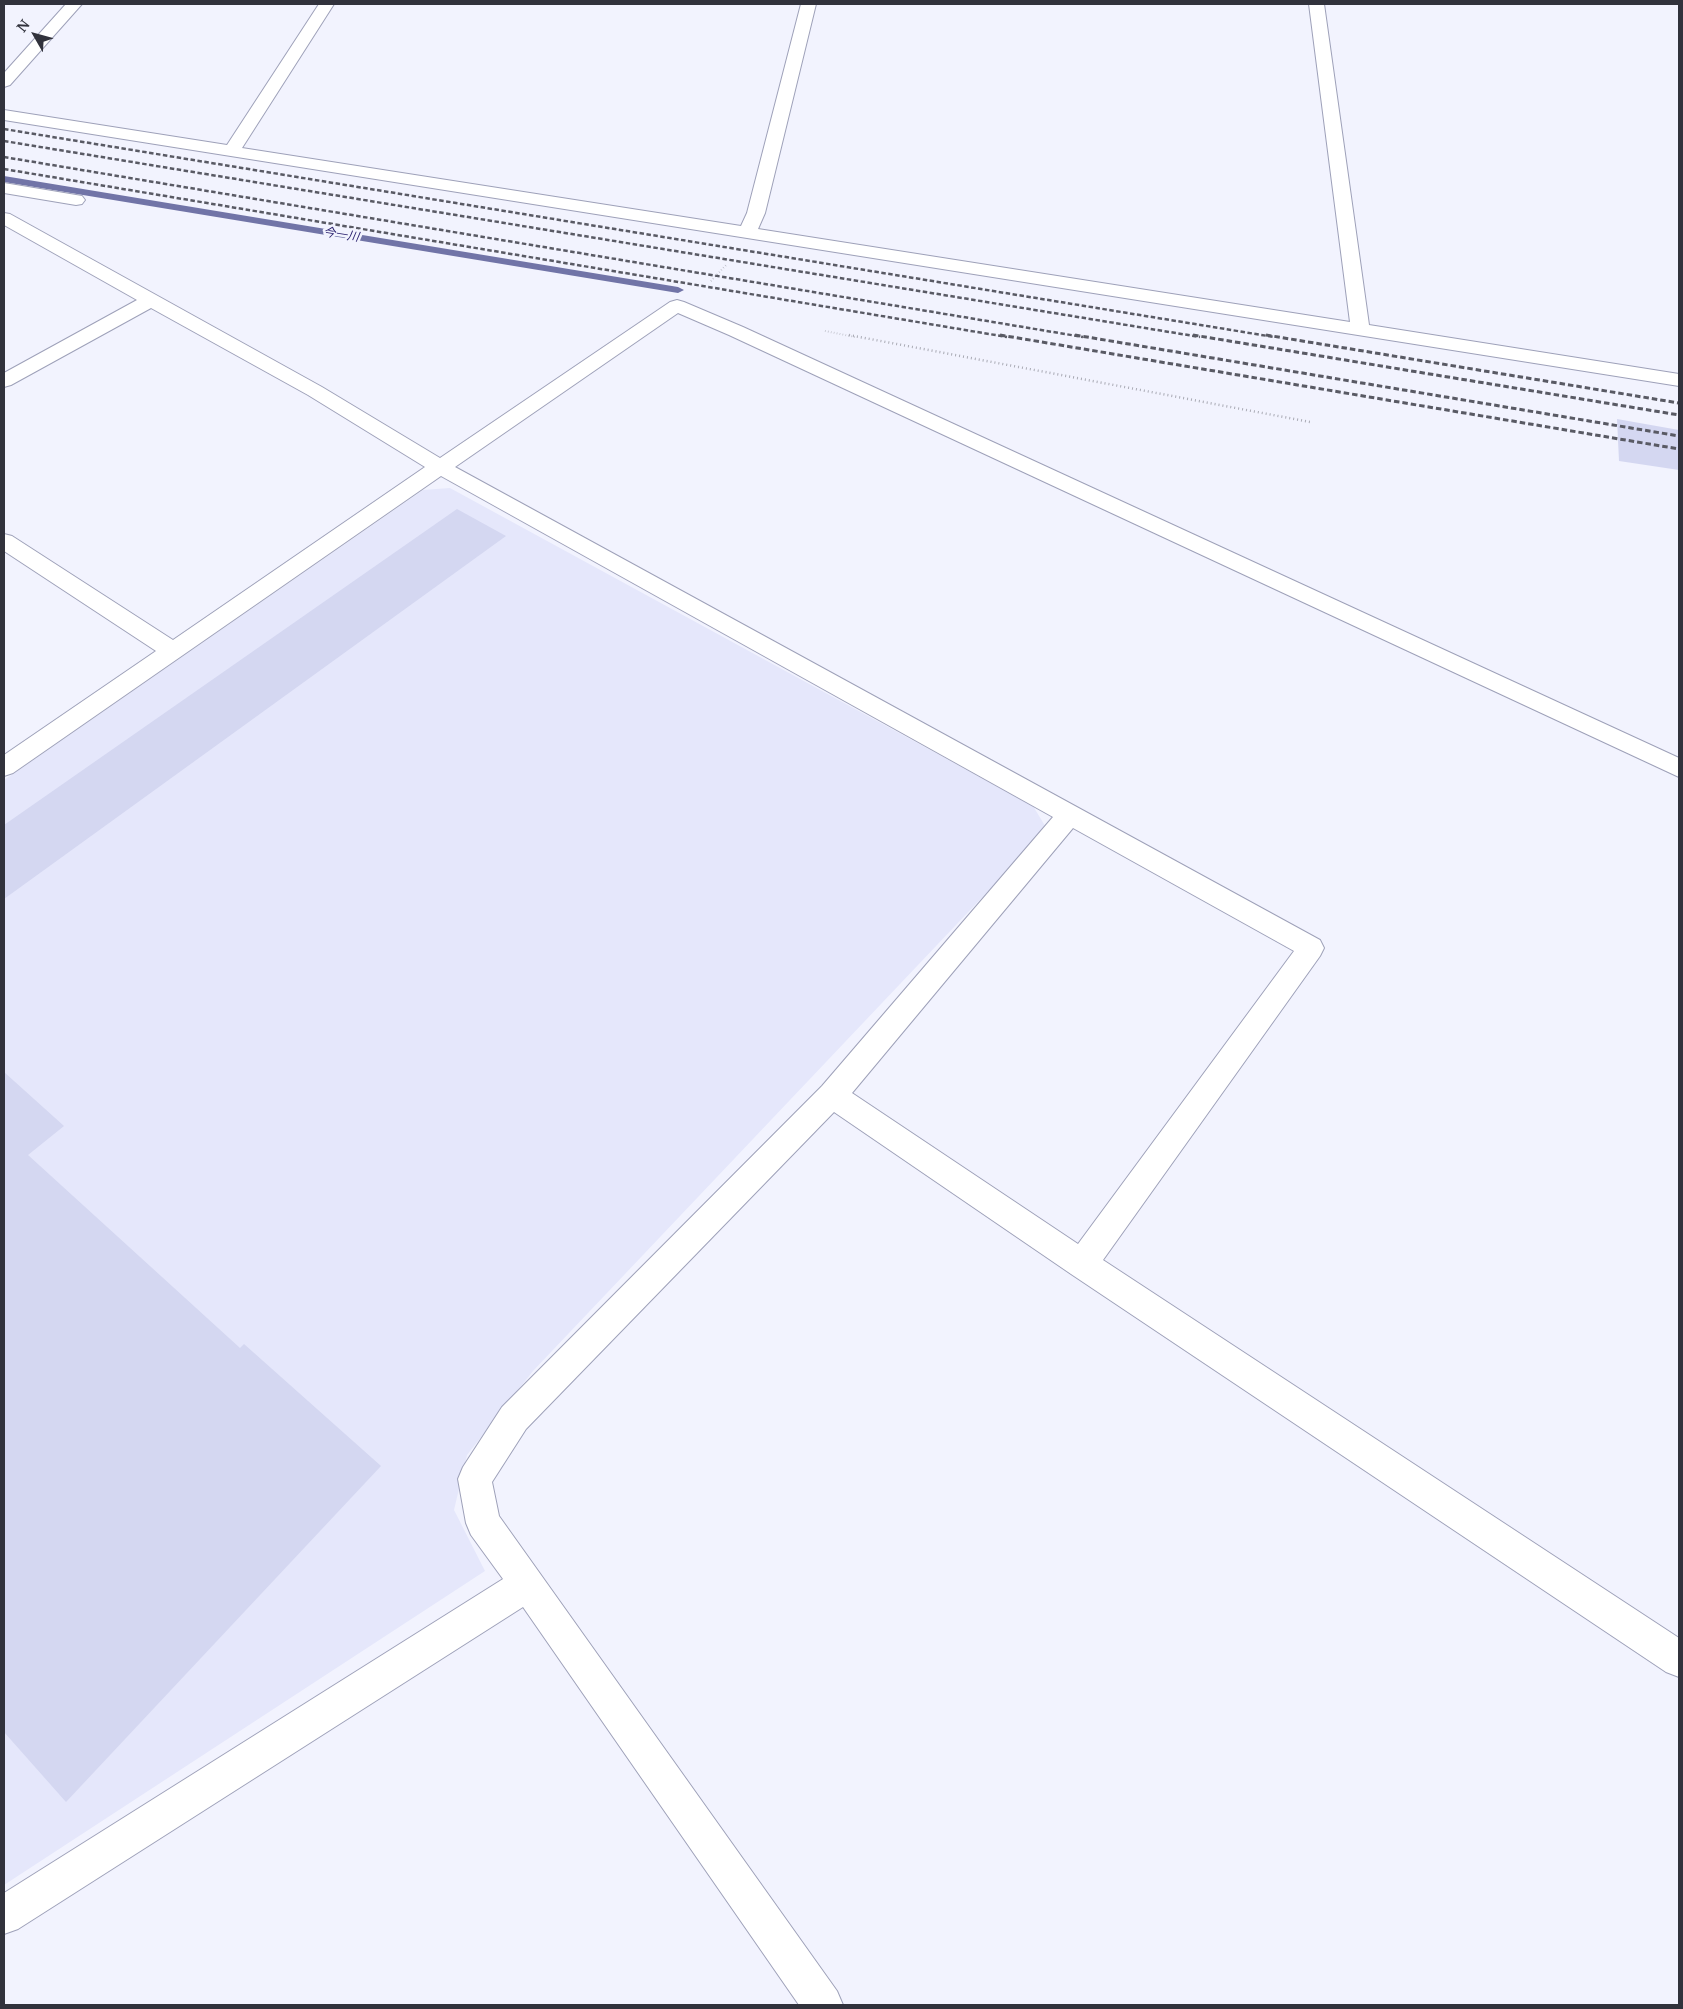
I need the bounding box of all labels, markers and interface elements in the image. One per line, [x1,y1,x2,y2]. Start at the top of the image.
north arrow [10,10,60,60]
text: N [12,15,34,36]
water label: 今一川 [322,225,360,245]

